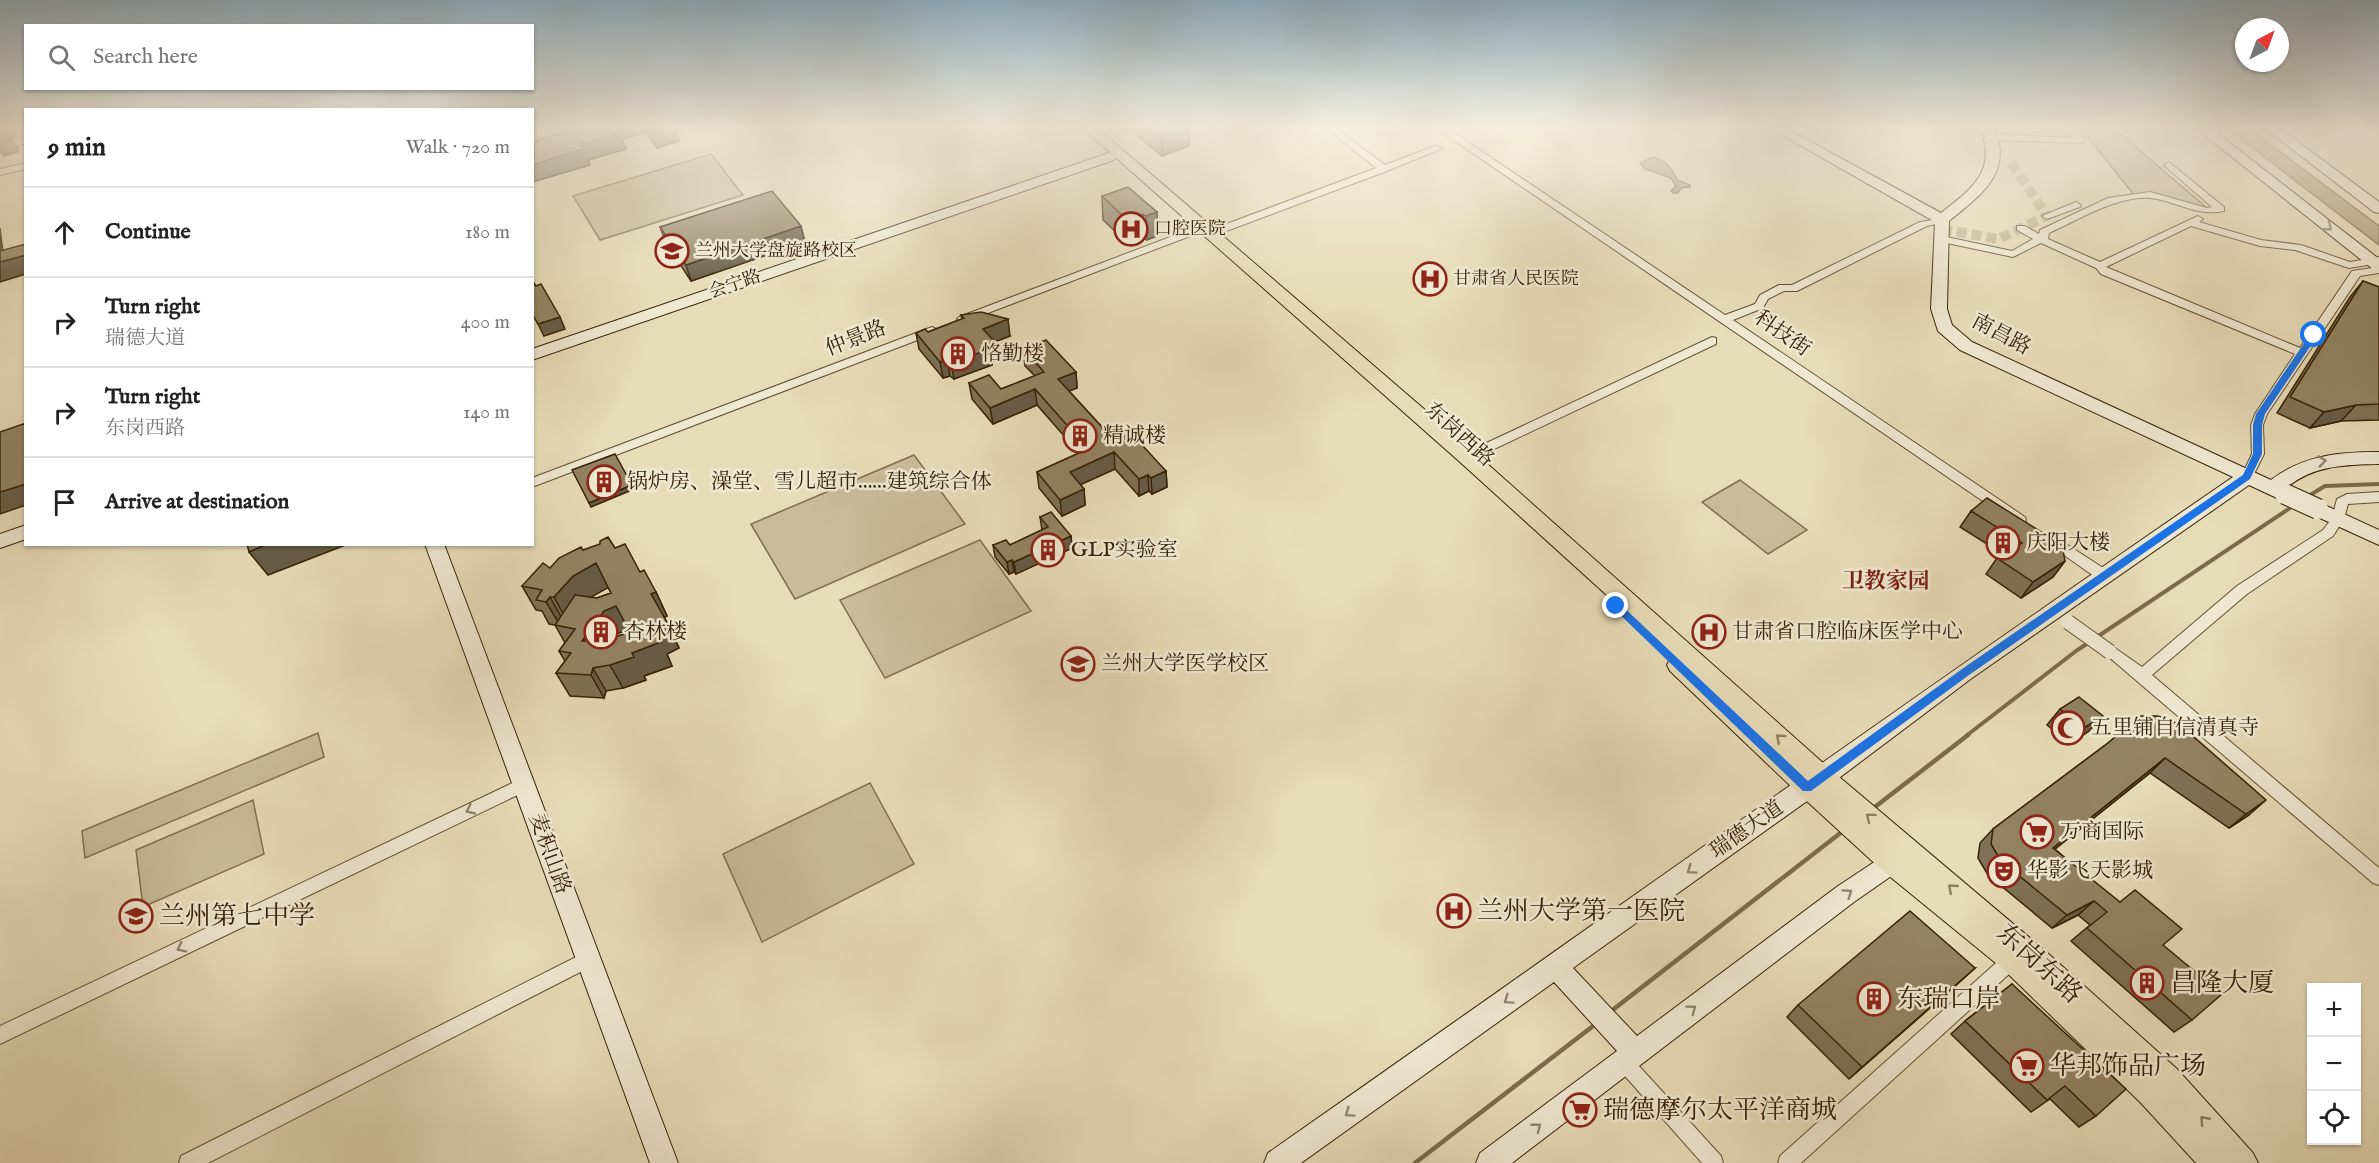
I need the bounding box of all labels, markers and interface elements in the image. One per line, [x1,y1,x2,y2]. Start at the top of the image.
north arrow [2235,18,2289,72]
search box [24,24,534,90]
icon: search [45,41,78,74]
text: Search here [93,43,198,71]
text: 9 min [48,131,106,164]
text: Walk · 720 m [406,135,510,160]
hospital icon: 口腔医院 [1113,211,1149,247]
icon: ahead [48,216,81,249]
text: Continue [105,218,191,246]
place label: 口腔医院 [1154,218,1226,241]
text: 180 m [465,220,510,245]
one-way arrow [2321,220,2332,231]
school or university icon: 兰州大学盘旋路校区 [654,233,690,269]
place label: 兰州大学盘旋路校区 [695,240,857,263]
hospital icon: 甘肃省人民医院 [1412,261,1448,297]
street label: 会宁路 [706,265,764,305]
place label: 甘肃省人民医院 [1453,268,1579,291]
text: Turn right [105,293,200,321]
street label: 科技街 [1748,305,1816,363]
icon: right [48,306,81,339]
street label: 南昌路 [1967,308,2035,362]
text: 400 m [461,310,510,335]
street label: 仲景路 [822,315,890,363]
route start [2300,321,2326,347]
text: 瑞德大道 [105,326,185,351]
building icon: 恪勤楼 [940,336,976,372]
place label: 恪勤楼 [981,341,1044,368]
text: Turn right [105,383,200,411]
icon: right [48,396,81,429]
street label: 东岗西路 [1419,397,1499,473]
text: 140 m [463,400,510,425]
text: 东岗西路 [105,416,185,441]
building icon: 精诚楼 [1062,418,1098,454]
place label: 精诚楼 [1103,423,1166,450]
one-way arrow [2317,456,2326,468]
building icon: 锅炉房、澡堂、雪儿超市……建筑综合体 [586,464,622,500]
place label: 锅炉房、澡堂、雪儿超市……建筑综合体 [627,469,992,496]
icon: arrive [48,486,81,519]
text: Arrive at destination [105,488,289,516]
building icon: 庆阳大楼 [1985,525,2021,561]
place label: 庆阳大楼 [2026,530,2110,557]
building icon: GLP实验室 [1030,532,1066,568]
place label: GLP实验室 [1071,537,1178,564]
district label: 卫教家园 [1842,568,1930,596]
route end [1602,592,1628,618]
building icon: 杏林楼 [583,614,619,650]
hospital icon: 甘肃省口腔临床医学中心 [1691,614,1727,650]
place label: 杏林楼 [624,619,687,646]
place label: 甘肃省口腔临床医学中心 [1732,619,1963,646]
school or university icon: 兰州大学医学校区 [1060,646,1096,682]
place label: 兰州大学医学校区 [1101,651,1269,678]
mosque icon: 五里铺自信清真寺 [2050,710,2086,746]
place label: 五里铺自信清真寺 [2091,715,2259,742]
one-way arrow [1776,734,1787,745]
street label: 瑞德大道 [1705,795,1789,865]
one-way arrow [466,803,477,815]
street label: 麦积山路 [522,810,576,898]
one-way arrow [1866,813,1877,824]
supermarket icon: 万商国际 [2019,814,2055,850]
place label: 万商国际 [2060,819,2144,846]
theatre icon: 华影飞天影城 [1986,853,2022,889]
place label: 华影飞天影城 [2027,858,2153,885]
one-way arrow [1686,863,1697,874]
one-way arrow [1949,884,1959,895]
one-way arrow [1842,889,1853,900]
hospital icon: 兰州大学第一医院 [1436,893,1472,929]
place label: 兰州大学第一医院 [1477,895,1685,928]
school or university icon: 兰州第七中学 [118,898,154,934]
place label: 兰州第七中学 [159,900,315,933]
street label: 东岗东路 [1989,917,2089,1011]
one-way arrow [176,941,187,953]
building icon: 昌隆大厦 [2129,965,2165,1001]
place label: 昌隆大厦 [2170,967,2274,1000]
building icon: 东瑞口岸 [1856,981,1892,1017]
place label: 东瑞口岸 [1897,983,2001,1016]
map controls [2307,983,2361,1145]
button: + [2307,983,2361,1037]
one-way arrow [1503,993,1514,1004]
one-way arrow [1685,1006,1696,1017]
button: − [2307,1037,2361,1091]
supermarket icon: 华邦饰品广场 [2009,1048,2045,1084]
place label: 华邦饰品广场 [2050,1050,2206,1083]
button: locate [2307,1091,2361,1145]
supermarket icon: 瑞德摩尔太平洋商城 [1562,1092,1598,1128]
place label: 瑞德摩尔太平洋商城 [1603,1094,1837,1127]
one-way arrow [1345,1106,1356,1117]
one-way arrow [2200,1116,2211,1126]
one-way arrow [1530,1124,1541,1135]

